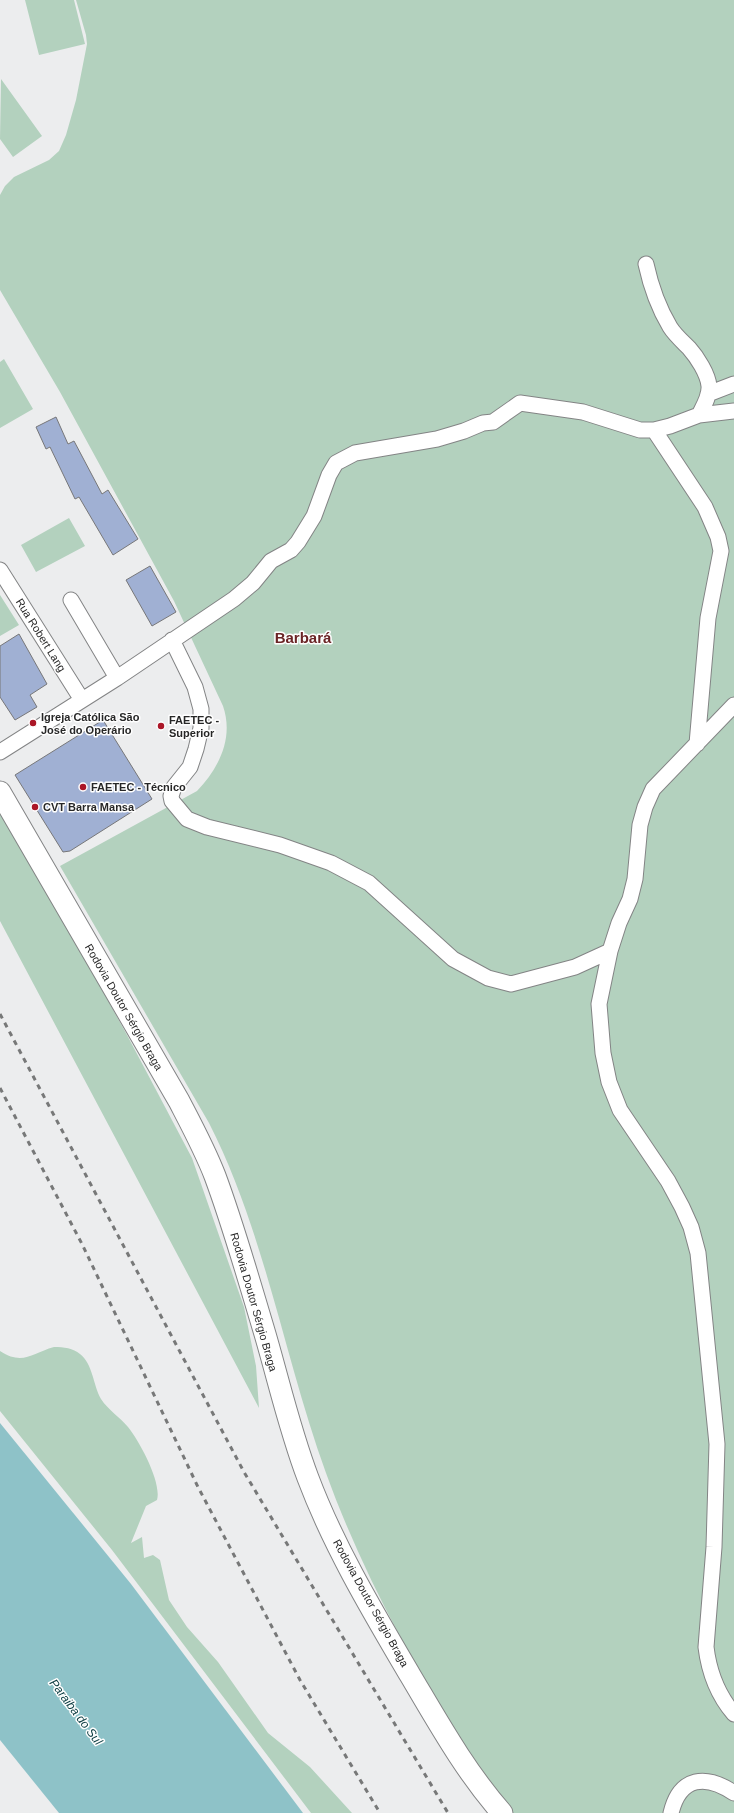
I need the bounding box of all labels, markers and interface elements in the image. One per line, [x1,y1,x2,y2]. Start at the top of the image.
street label: Rua Robert Lang [14,596,68,674]
district label: Barbará [275,629,332,646]
place label: Igreja Católica São José do Operário [41,711,140,736]
place label: FAETEC - Superior [169,714,219,739]
marker: Igreja Católica São José do Operário [28,718,38,728]
marker: FAETEC - Superior [156,721,166,731]
place label: FAETEC - Técnico [91,781,186,793]
marker: FAETEC - Técnico [78,782,88,792]
place label: CVT Barra Mansa [43,801,135,813]
marker: CVT Barra Mansa [30,802,40,812]
street label: Rodovia Doutor Sérgio Braga [83,942,166,1073]
street label: Rodovia Doutor Sérgio Braga [228,1231,280,1374]
street label: Rodovia Doutor Sérgio Braga [331,1537,412,1670]
water label: Paraiba do Sul [47,1676,105,1748]

